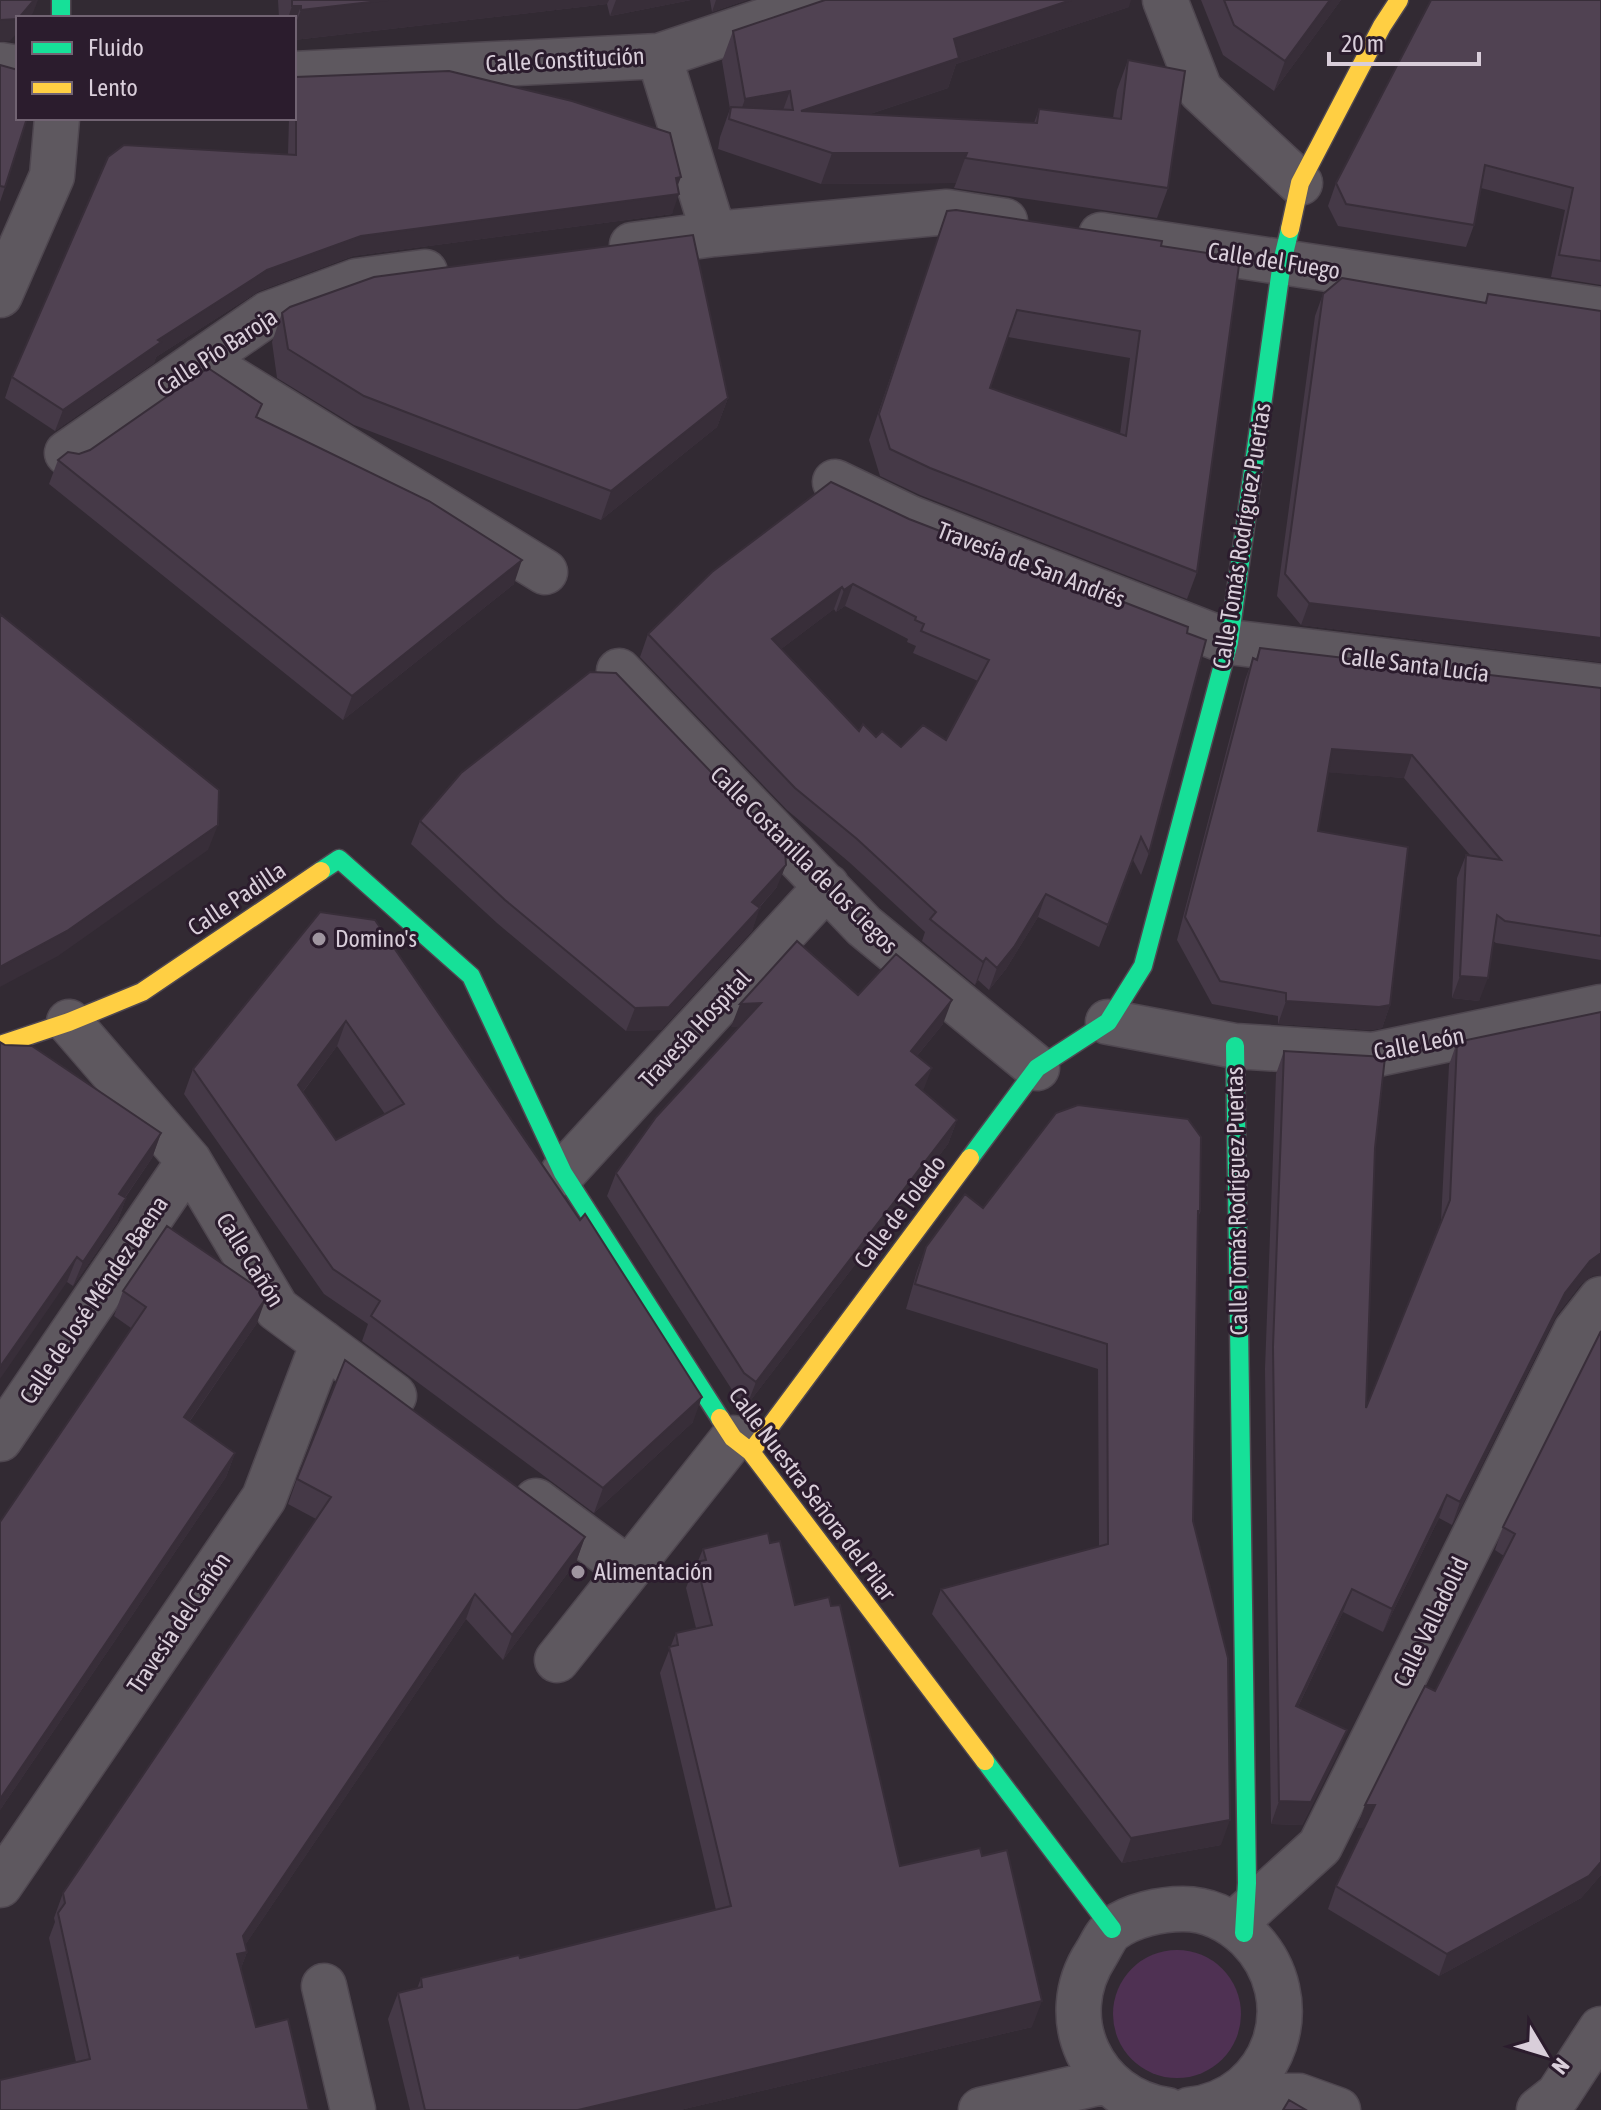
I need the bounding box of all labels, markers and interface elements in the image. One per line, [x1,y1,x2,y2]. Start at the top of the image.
legend [16,16,296,120]
scale bar [1329,16,1479,66]
text: 20 m [1341,30,1384,57]
text: Fluido [88,34,144,61]
street label: Calle Constitución [485,42,645,77]
text: Lento [88,74,138,101]
street label: Calle del Fuego [1206,237,1342,284]
street label: Calle Pío Baroja [152,303,282,400]
street label: Calle Tomás Rodríguez Puertas [1207,401,1276,671]
street label: Travesía de San Andrés [934,516,1129,613]
street label: Calle Santa Lucía [1339,642,1491,687]
street label: Calle Costanilla de los Ciegos [705,761,903,959]
street label: Calle Padilla [183,856,291,941]
place label: Domino's [335,925,417,952]
marker: Domino's [310,930,328,948]
street label: Travesía Hospital [633,964,756,1093]
street label: Calle León [1371,1022,1466,1066]
street label: Calle Tomás Rodríguez Puertas [1221,1066,1252,1336]
street label: Calle de Toledo [848,1150,951,1273]
street label: Calle de José Méndez Baena [14,1191,173,1409]
street label: Calle Cañón [211,1208,290,1311]
street label: Calle Nuestra Señora del Pilar [723,1382,902,1606]
street label: Travesía del Cañón [121,1547,236,1698]
street label: Calle Valladolid [1388,1553,1474,1691]
place label: Alimentación [594,1558,713,1585]
marker: Alimentación [569,1563,587,1581]
north arrow [1505,2014,1585,2094]
text: N [1547,2053,1575,2079]

